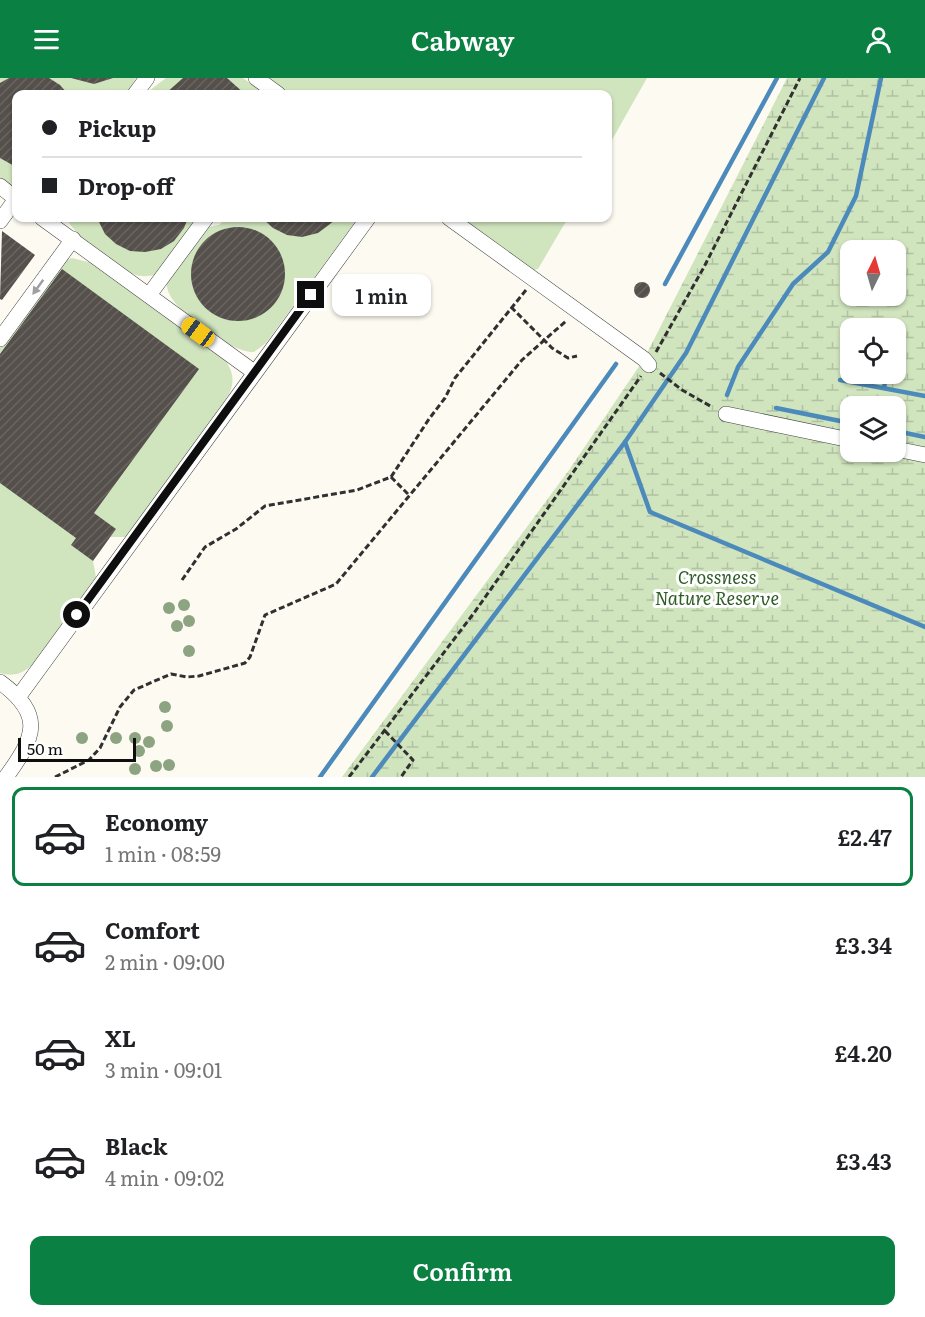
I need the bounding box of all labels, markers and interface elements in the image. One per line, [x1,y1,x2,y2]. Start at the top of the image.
text: Cabway [411,19,514,59]
icon: menu [30,23,63,56]
icon: person [862,23,895,56]
text: Pickup [78,111,156,144]
text: Drop-off [78,169,174,202]
north arrow [840,240,906,306]
map controls [840,240,906,462]
callout: 1 min [332,274,431,316]
one-way arrow [33,279,45,294]
text: 1 min [355,280,408,310]
route end [297,281,324,308]
car [178,314,218,350]
button: locate [840,318,906,384]
button: layers [840,396,906,462]
park label: Crossness Nature Reserve [655,563,779,611]
route start [63,601,90,628]
scale bar [18,735,136,762]
text: 50 m [27,736,63,760]
text: Economy [105,805,208,838]
icon: car [33,810,87,864]
text: £2.47 [837,820,892,853]
text: 1 min · 08:59 [105,838,221,868]
text: Comfort [105,913,200,946]
icon: car [33,918,87,972]
text: £3.34 [835,928,892,961]
text: 2 min · 09:00 [105,946,225,976]
text: XL [105,1021,136,1054]
icon: car [33,1026,87,1080]
text: £4.20 [834,1036,892,1069]
text: 3 min · 09:01 [105,1054,222,1084]
text: Black [105,1129,167,1162]
icon: car [33,1134,87,1188]
text: £3.43 [836,1144,892,1177]
text: 4 min · 09:02 [105,1162,224,1192]
button: Confirm [30,1236,895,1305]

